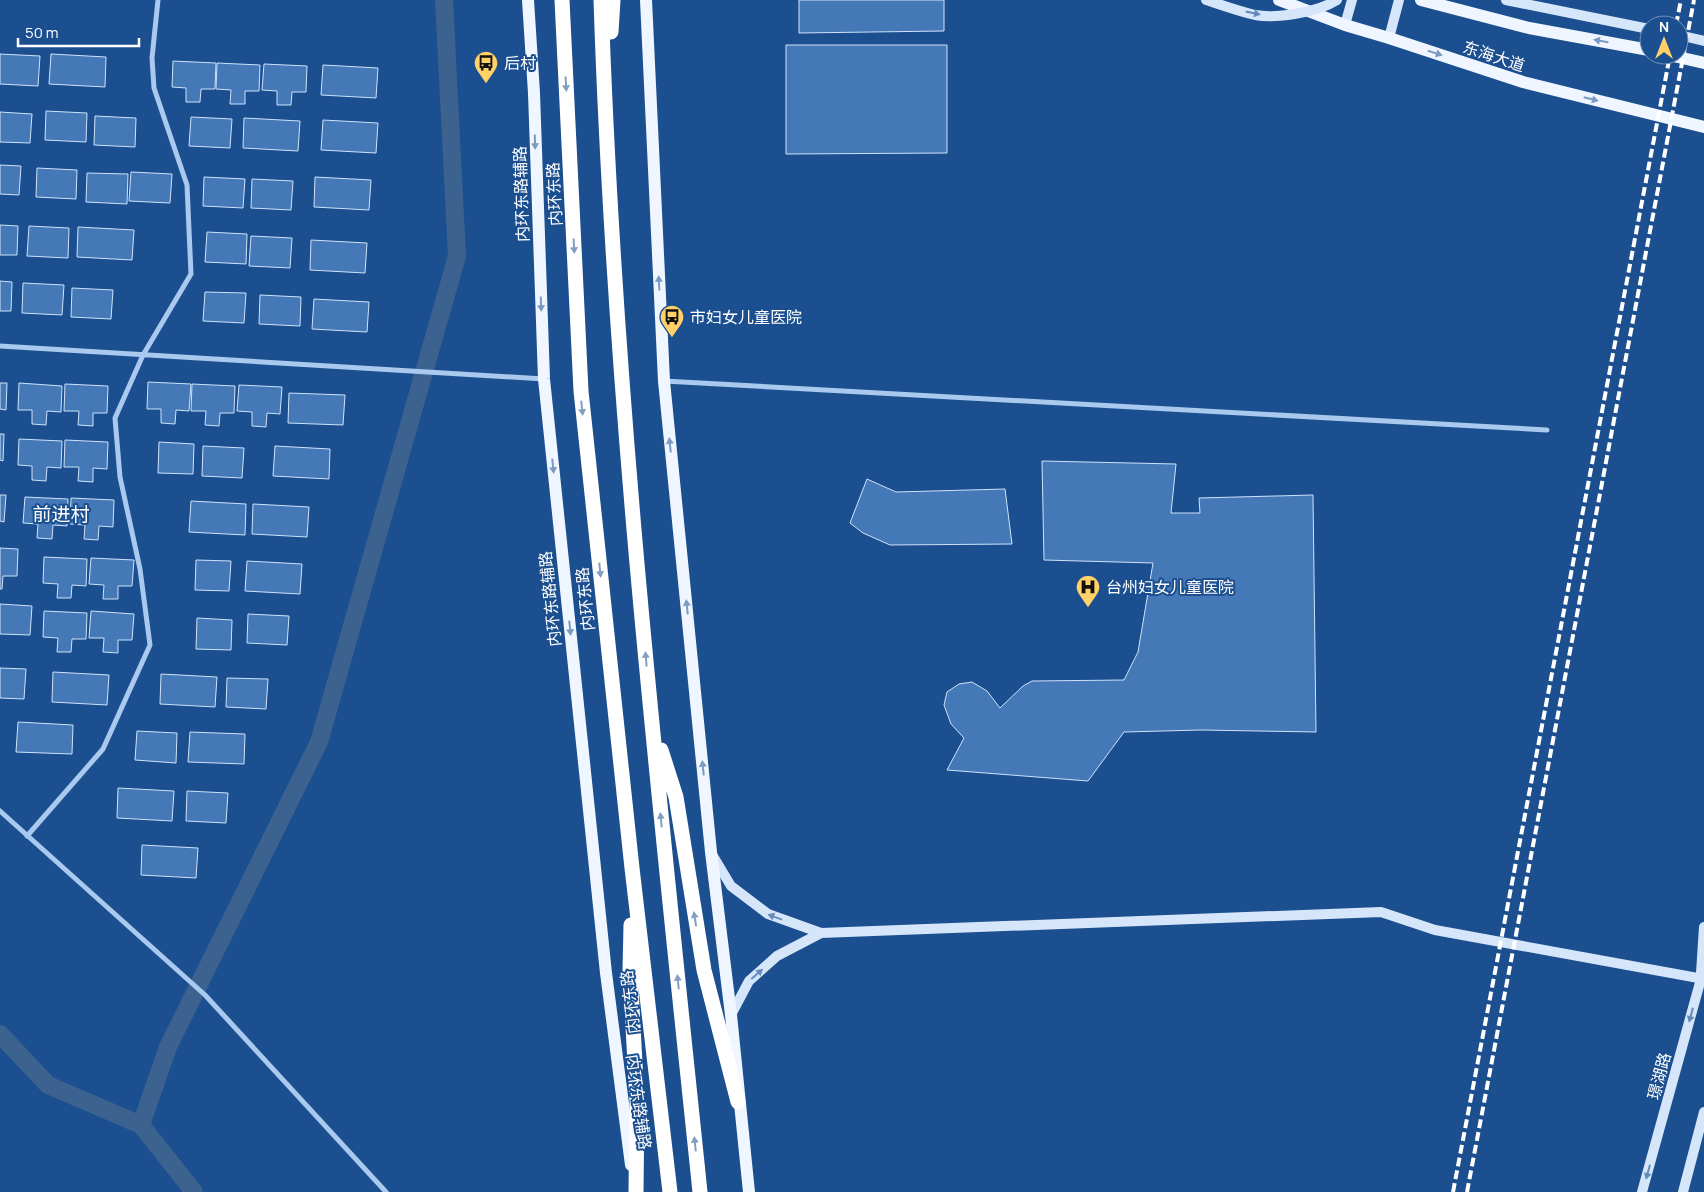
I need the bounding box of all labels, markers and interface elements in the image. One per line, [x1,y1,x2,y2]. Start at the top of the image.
one-way arrow [1246,10,1262,18]
scale bar [18,15,139,47]
north arrow [1639,15,1689,65]
text: N [1659,17,1669,36]
text: 50 m [25,22,59,43]
street label: 东海大道 [1460,36,1528,76]
one-way arrow [1593,36,1609,44]
bus stop icon: 后村 [473,50,499,84]
one-way arrow [1428,50,1443,58]
place label: 后村 [504,52,536,74]
one-way arrow [562,76,570,92]
one-way arrow [1584,95,1599,103]
one-way arrow [532,134,540,150]
street label: 内环东路辅路 [508,146,534,242]
street label: 内环东路 [541,161,567,227]
one-way arrow [570,238,578,254]
one-way arrow [655,275,663,291]
one-way arrow [538,297,546,313]
bus stop icon: 市妇女儿童医院 [659,304,685,338]
place label: 市妇女儿童医院 [690,306,802,328]
one-way arrow [578,401,586,417]
one-way arrow [666,437,674,453]
one-way arrow [549,459,557,475]
district label: 前进村 [32,501,90,527]
street label: 内环东路辅路 [534,550,566,648]
one-way arrow [596,562,604,578]
street label: 内环东路 [571,566,599,632]
hospital icon: 台州妇女儿童医院 [1075,574,1101,608]
place label: 台州妇女儿童医院 [1106,576,1234,598]
one-way arrow [683,599,691,615]
one-way arrow [566,620,574,636]
one-way arrow [642,650,650,666]
one-way arrow [699,760,707,776]
one-way arrow [657,812,665,828]
one-way arrow [691,910,699,926]
one-way arrow [767,913,782,921]
one-way arrow [750,968,762,980]
street label: 内环东路 [615,969,645,1035]
one-way arrow [674,974,682,990]
one-way arrow [1687,1008,1695,1023]
street label: 璟湖路 [1642,1050,1676,1102]
street label: 内环东路辅路 [621,1053,657,1151]
one-way arrow [691,1135,699,1151]
one-way arrow [1644,1164,1652,1179]

